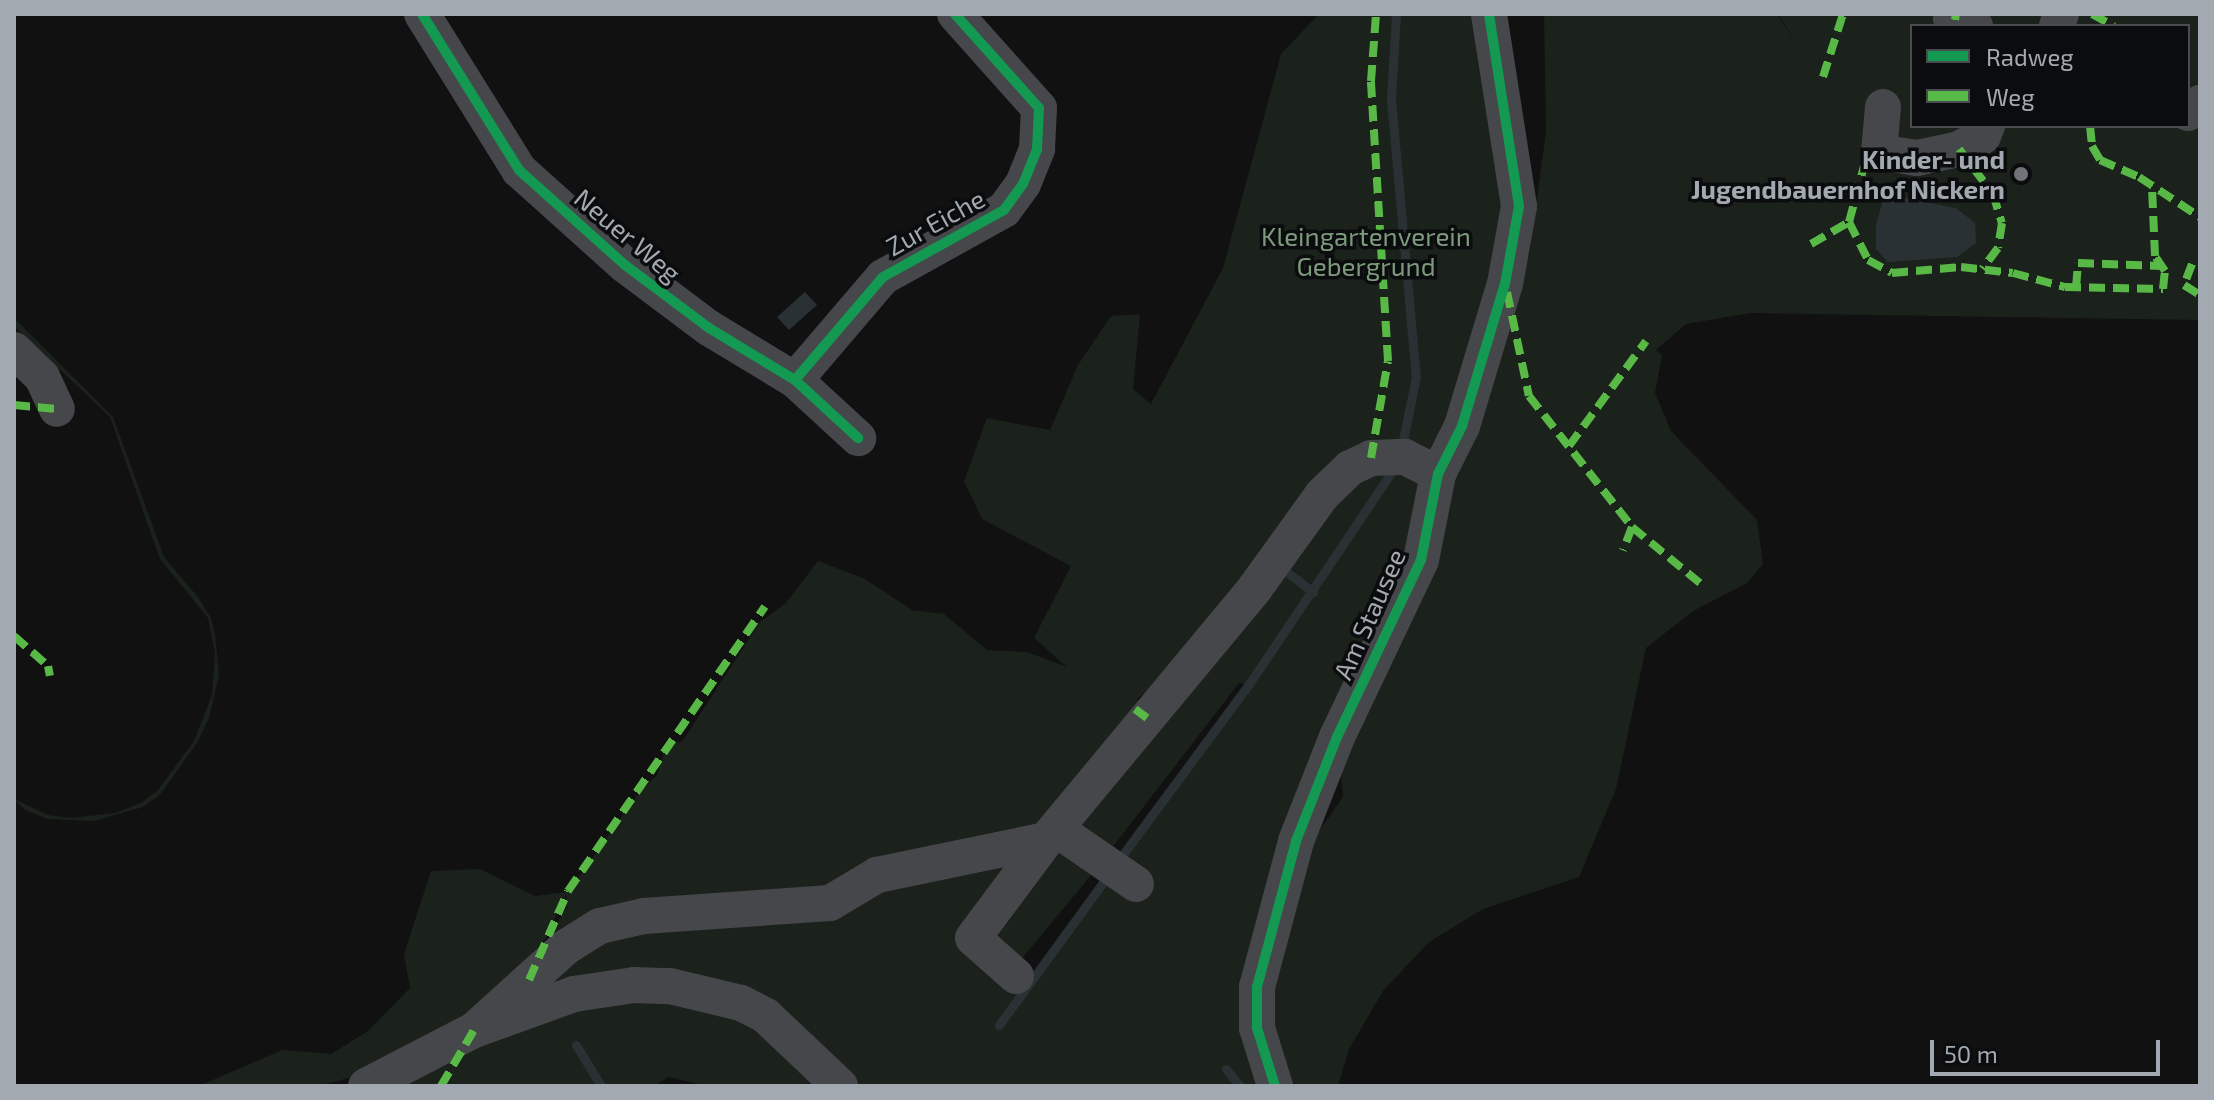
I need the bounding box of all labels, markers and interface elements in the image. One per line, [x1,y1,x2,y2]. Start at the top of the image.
legend [1910,24,2190,128]
text: Radweg [1986,42,2074,71]
text: Weg [1986,82,2035,111]
place label: Kinder- und Jugendbauernhof Nickern [1690,143,2005,204]
marker: Kinder- und Jugendbauernhof Nickern [2012,165,2030,183]
street label: Neuer Weg [568,181,688,289]
street label: Zur Eiche [880,182,990,262]
park label: Kleingartenverein Gebergrund [1261,220,1471,282]
street label: Am Stausee [1326,544,1412,684]
scale bar [1934,1024,2164,1074]
text: 50 m [1944,1039,1998,1068]

